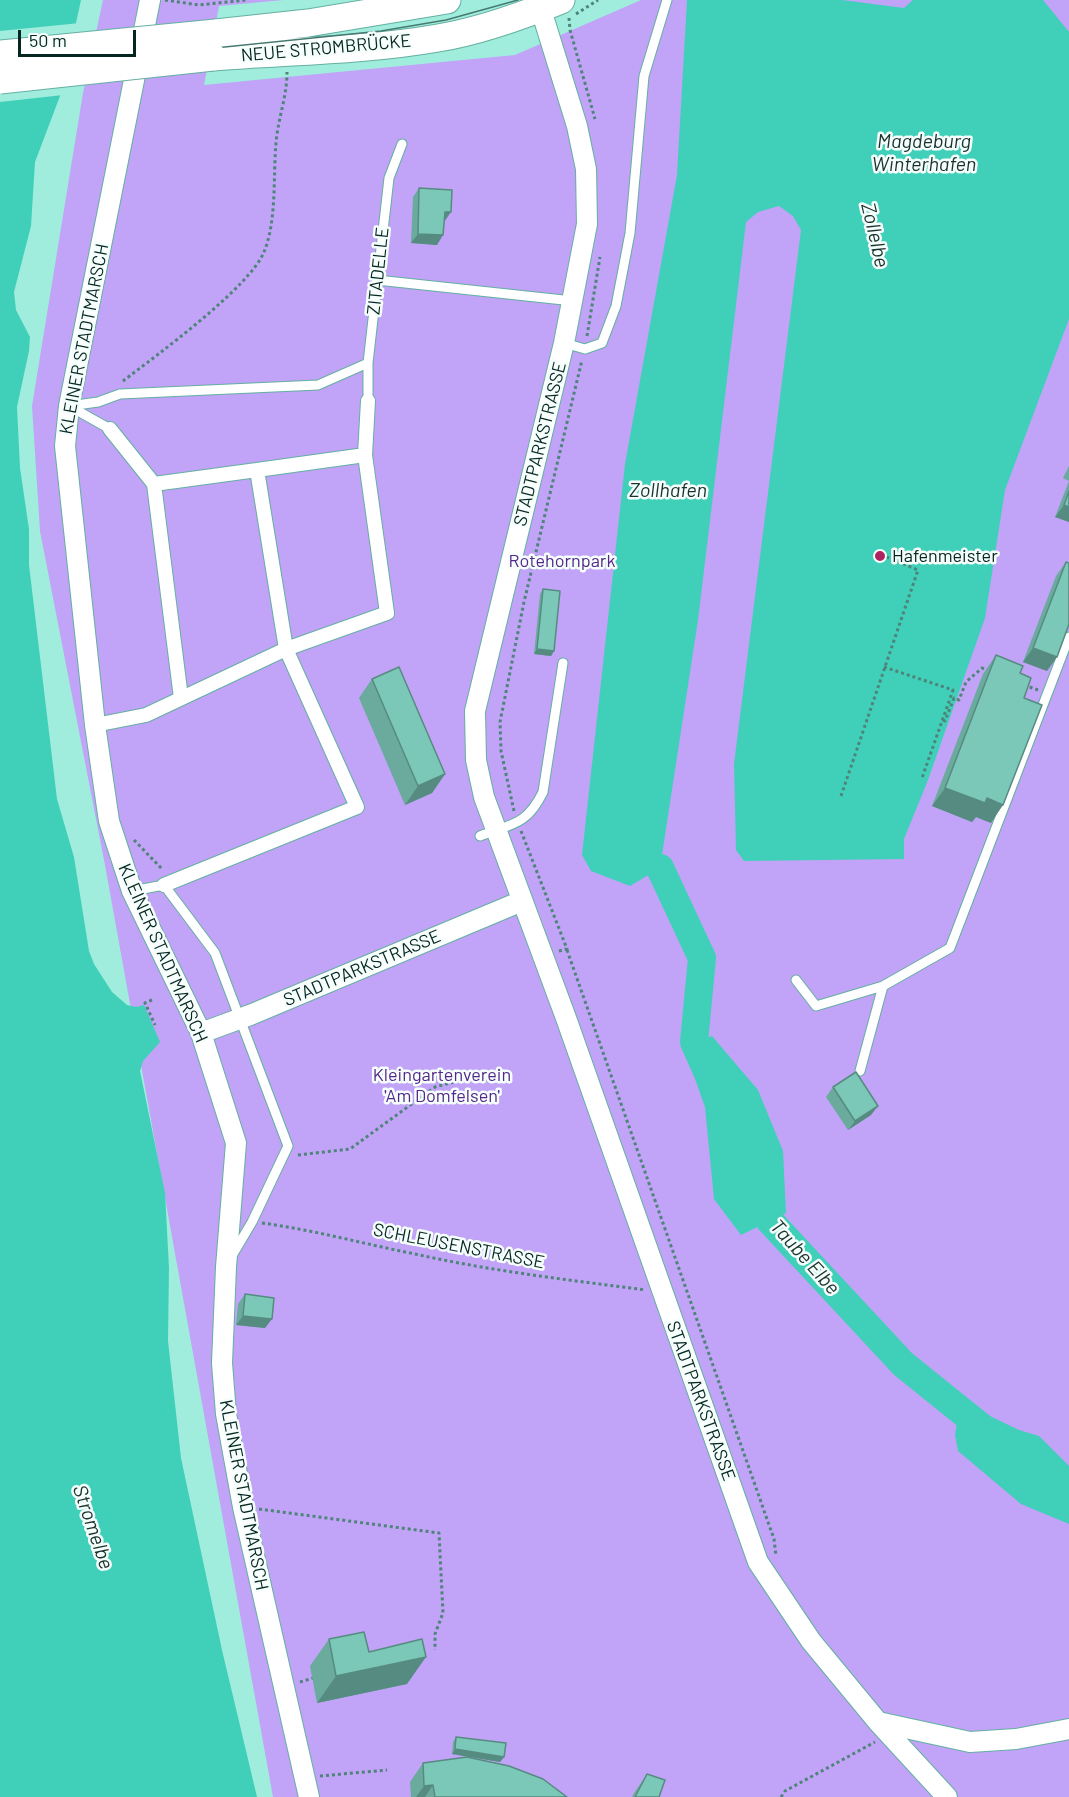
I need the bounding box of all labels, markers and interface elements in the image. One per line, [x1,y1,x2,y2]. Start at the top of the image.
scale bar [21,18,140,56]
text: 50 m [29,29,67,51]
street label: NEUE STROMBRÜCKE [240,30,412,66]
water label: Magdeburg Winterhafen [872,129,976,176]
water label: Zollelbe [856,200,894,270]
street label: ZITADELLE [363,226,393,316]
street label: KLEINER STADTMARSCH [55,242,113,436]
street label: STADTPARKSTRASSE [509,360,571,528]
water label: Zollhafen [629,478,707,502]
place label: Hafenmeister [892,545,998,567]
marker: Hafenmeister [873,549,887,563]
park label: Rotehornpark [509,550,615,572]
street label: KLEINER STADTMARSCH [114,860,212,1046]
street label: STADTPARKSTRASSE [280,925,444,1011]
park label: Kleingartenverein 'Am Domfelsen' [373,1064,511,1106]
water label: Taube Elbe [765,1215,845,1299]
street label: SCHLEUSENSTRASSE [372,1219,546,1273]
street label: STADTPARKSTRASSE [662,1318,740,1484]
street label: KLEINER STADTMARSCH [215,1398,273,1592]
water label: Stromelbe [67,1482,119,1572]

